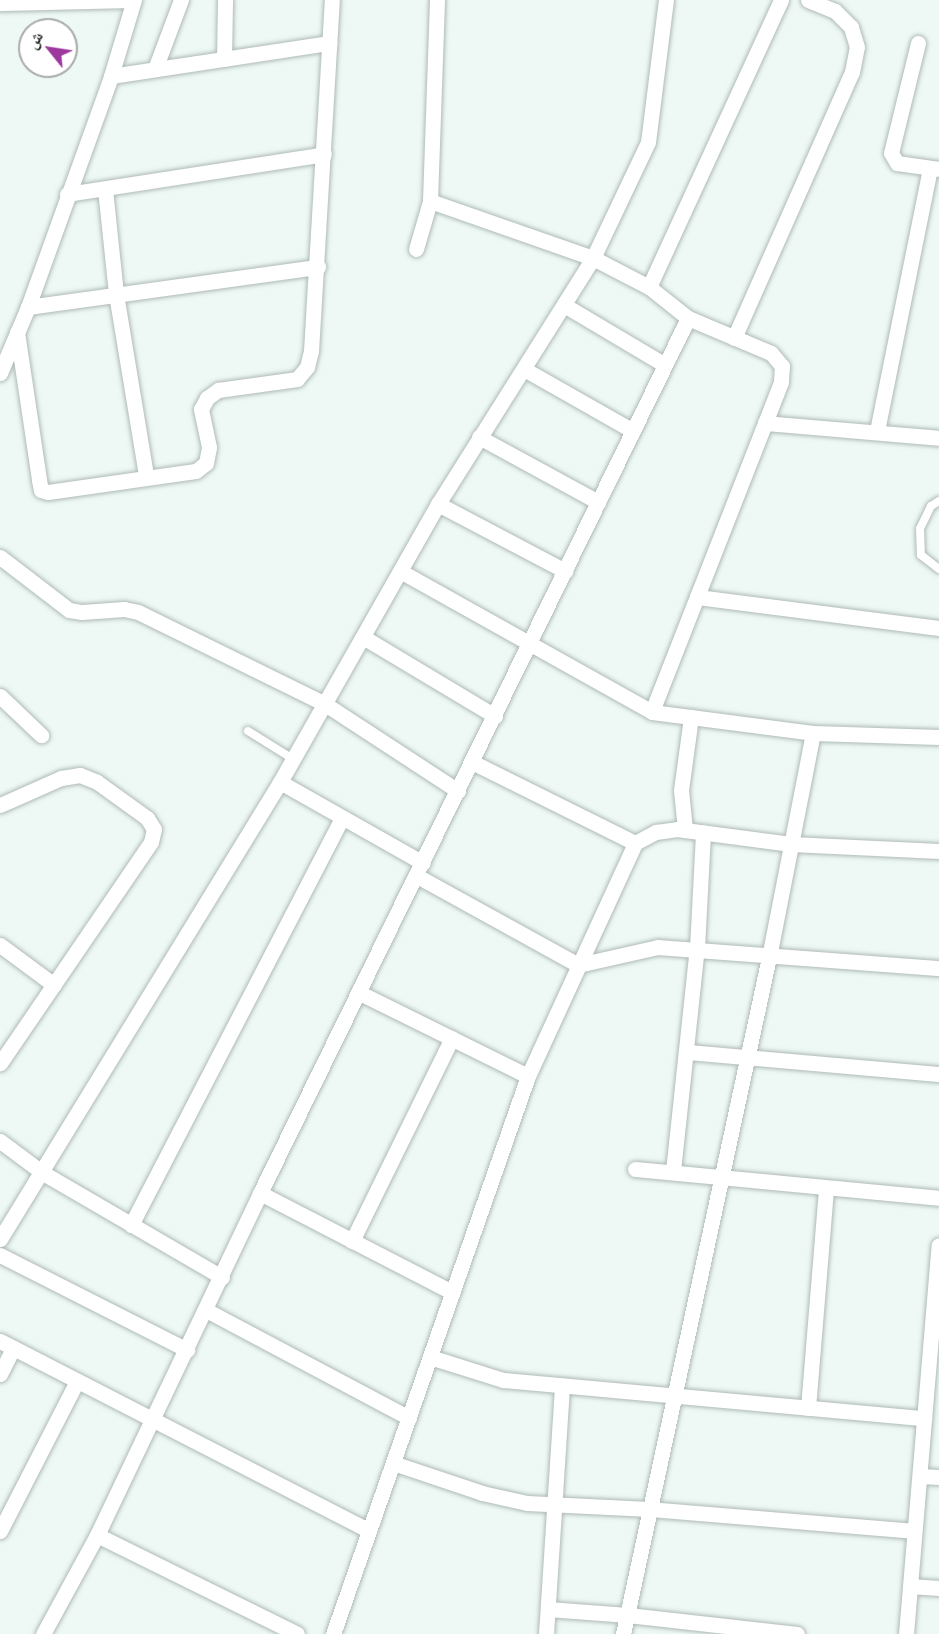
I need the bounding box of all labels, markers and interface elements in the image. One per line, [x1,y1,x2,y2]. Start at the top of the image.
north arrow [18,18,78,78]
text: ش [21,28,47,52]

